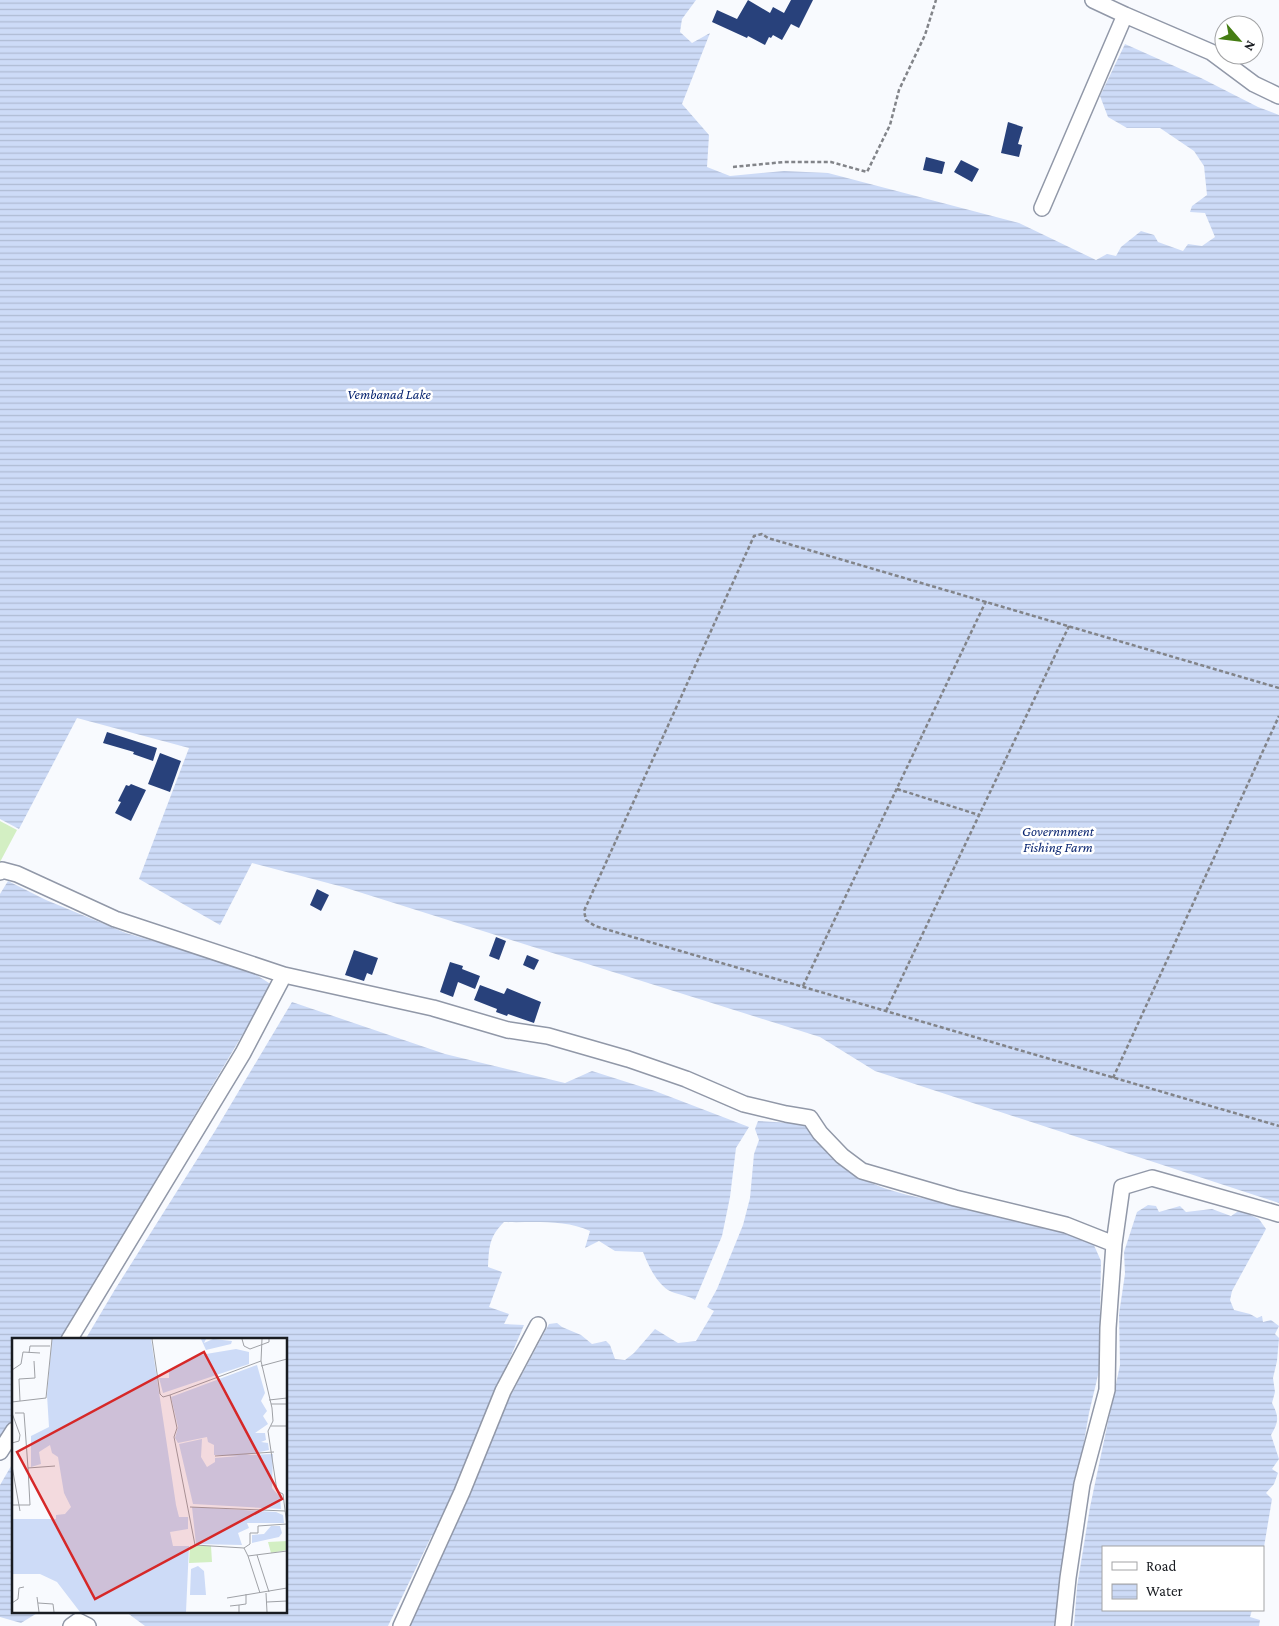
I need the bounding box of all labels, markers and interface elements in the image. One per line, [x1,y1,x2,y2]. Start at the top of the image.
north arrow [1214,15,1264,65]
text: N [1241,38,1260,54]
water label: Vembanad Lake [347,386,431,402]
water label: Governnment Fishing Farm [1022,823,1095,855]
inset map [12,1338,288,1614]
legend [1102,1546,1264,1611]
text: Road [1146,1558,1177,1574]
text: Water [1146,1583,1183,1599]

